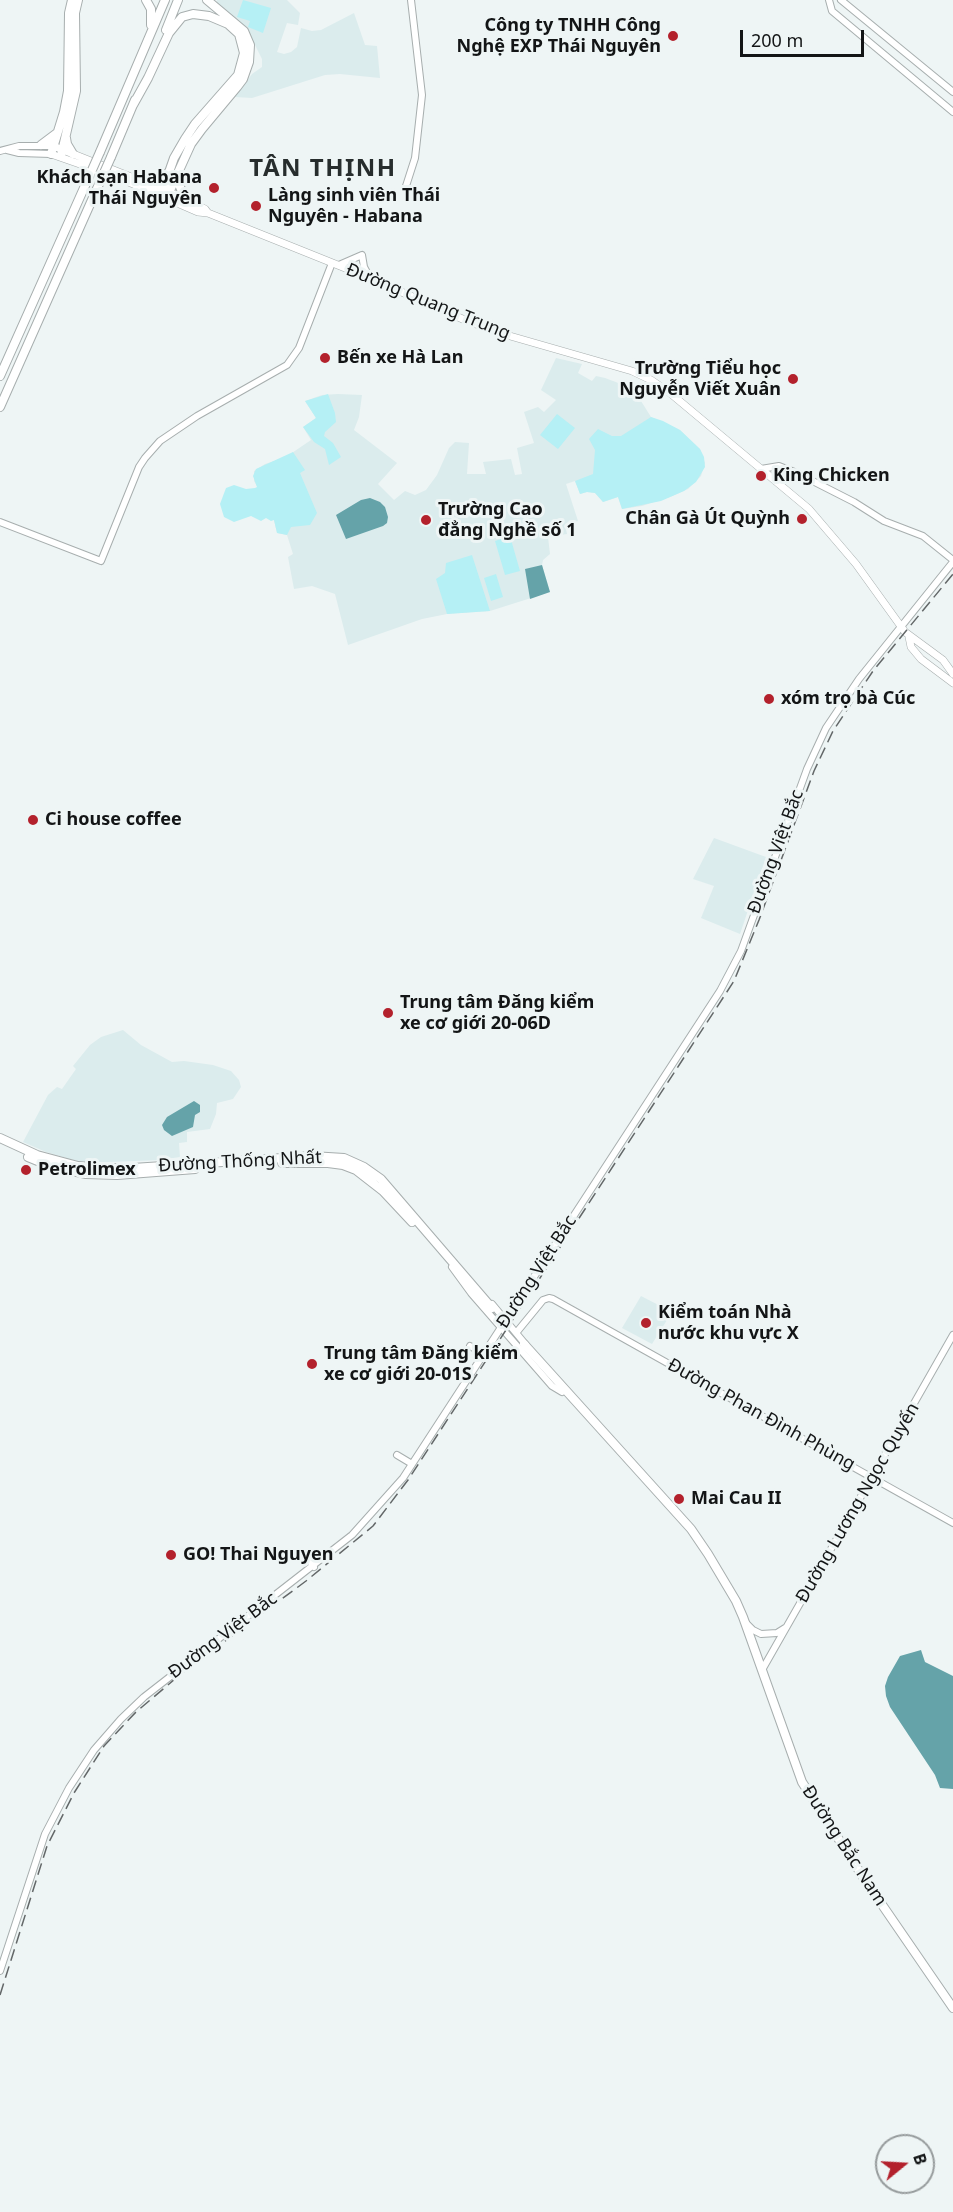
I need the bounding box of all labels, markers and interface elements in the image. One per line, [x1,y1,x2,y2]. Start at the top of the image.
place label: Công ty TNHH Công Nghệ EXP Thái Nguyên [457,15,661,57]
scale bar [743,18,868,56]
text: 200 m [751,28,803,52]
marker: Công ty TNHH Công Nghệ EXP Thái Nguyên [666,29,680,43]
district label: TÂN THỊNH [249,155,397,183]
place label: Khách sạn Habana Thái Nguyên [37,167,202,210]
marker: Khách sạn Habana Thái Nguyên [207,181,221,195]
place label: Làng sinh viên Thái Nguyên - Habana [268,185,440,228]
marker: Làng sinh viên Thái Nguyên - Habana [249,199,263,213]
street label: Đường Quang Trung [343,259,513,345]
place label: Bến xe Hà Lan [337,347,463,369]
marker: Bến xe Hà Lan [318,351,332,365]
place label: Trường Tiểu học Nguyễn Viết Xuân [619,358,781,400]
marker: Trường Tiểu học Nguyễn Viết Xuân [786,372,800,386]
place label: King Chicken [773,465,890,487]
marker: King Chicken [754,469,768,483]
place label: Trường Cao đẳng Nghề số 1 [438,499,577,542]
place label: Chân Gà Út Quỳnh [625,508,790,530]
marker: Chân Gà Út Quỳnh [795,512,809,526]
marker: Trường Cao đẳng Nghề số 1 [419,513,433,527]
place label: xóm trọ bà Cúc [781,688,915,710]
marker: xóm trọ bà Cúc [762,692,776,706]
street label: Đường Việt Bắc [744,787,808,917]
place label: Ci house coffee [45,809,182,831]
marker: Ci house coffee [26,813,40,827]
place label: Trung tâm Đăng kiểm xe cơ giới 20-06D [400,992,594,1034]
marker: Trung tâm Đăng kiểm xe cơ giới 20-06D [381,1006,395,1020]
street label: Đường Thống Nhất [158,1147,322,1177]
place label: Petrolimex [38,1159,136,1181]
marker: Petrolimex [19,1163,33,1177]
street label: Đường Việt Bắc [492,1211,582,1333]
place label: Kiểm toán Nhà nước khu vực X [658,1302,799,1344]
marker: Kiểm toán Nhà nước khu vực X [639,1316,653,1330]
place label: Trung tâm Đăng kiểm xe cơ giới 20-01S [324,1343,518,1386]
street label: Đường Phan Đình Phùng [663,1354,859,1476]
marker: Trung tâm Đăng kiểm xe cơ giới 20-01S [305,1357,319,1371]
street label: Đường Lương Ngọc Quyến [792,1399,924,1607]
place label: Mai Cau II [691,1488,782,1510]
marker: Mai Cau II [672,1492,686,1506]
place label: GO! Thai Nguyen [183,1544,333,1566]
marker: GO! Thai Nguyen [164,1548,178,1562]
street label: Đường Việt Bắc [164,1588,282,1684]
street label: Đường Bắc Nam [797,1782,891,1910]
north arrow [875,2134,935,2194]
text: B [908,2151,932,2168]

